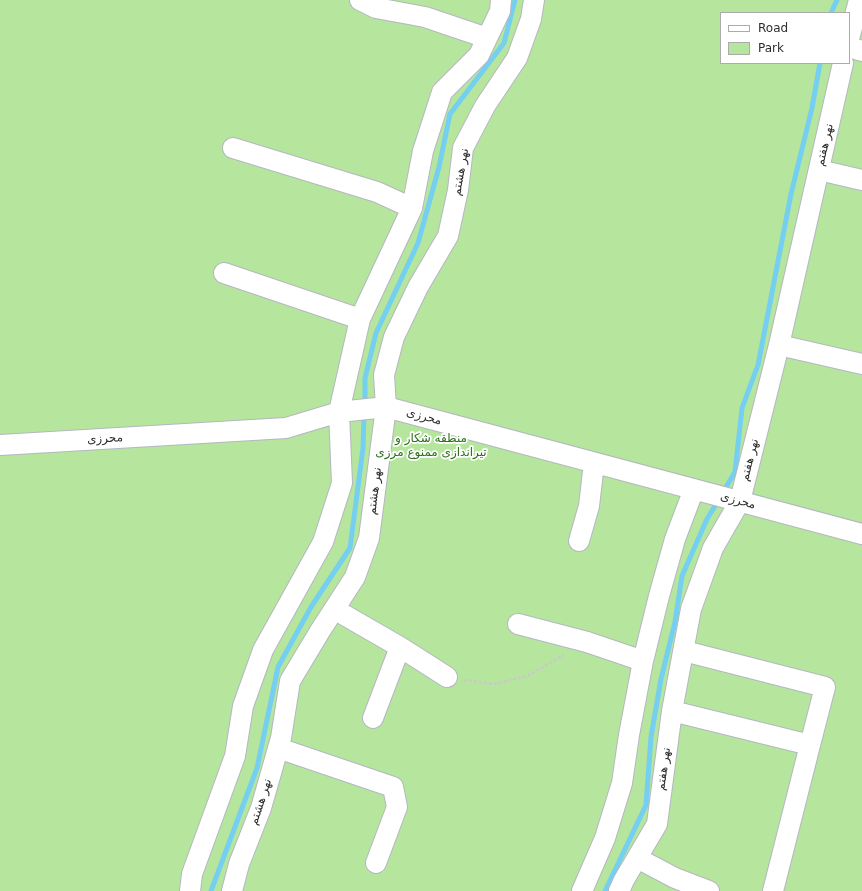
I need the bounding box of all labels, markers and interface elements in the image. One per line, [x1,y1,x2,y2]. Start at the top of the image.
legend [720,12,850,64]
text: Road [758,21,788,35]
text: Park [758,41,784,55]
street label: نهر هفتم [813,122,837,168]
street label: نهر هشتم [450,147,472,197]
street label: محرزی [405,405,443,429]
street label: محرزی [87,431,123,447]
park label: منطقه شکار و تیراندازی ممنوع مرزی [375,432,487,460]
street label: نهر هفتم [738,437,762,483]
street label: نهر هشتم [365,466,385,516]
street label: محرزی [719,489,757,513]
street label: نهر هفتم [654,747,674,791]
street label: نهر هشتم [247,777,275,827]

